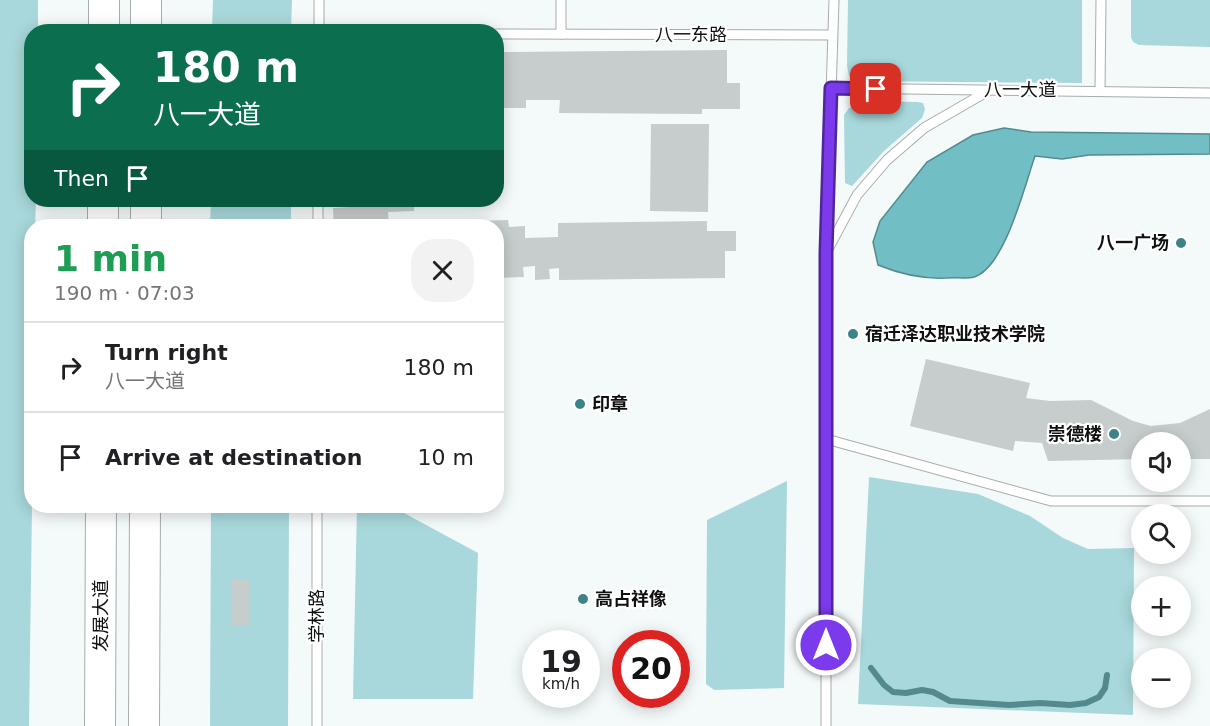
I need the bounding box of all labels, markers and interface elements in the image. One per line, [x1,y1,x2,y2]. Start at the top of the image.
street label: 八一东路 [655,24,727,45]
text: 180 m [153,43,299,92]
icon: right [54,48,132,126]
pin [850,63,901,114]
icon: arrive [859,72,892,105]
street label: 八一大道 [984,79,1056,100]
text: 八一大道 [153,99,261,130]
icon: arrive [121,162,154,195]
text: Then [54,166,109,191]
place label: 八一广场 [1097,232,1169,253]
marker: 八一广场 [1174,236,1188,250]
text: 1 min [54,238,167,279]
button: close [411,239,474,302]
text: 190 m · 07:03 [54,281,195,305]
place label: 宿迁泽达职业技术学院 [865,323,1045,344]
marker: 宿迁泽达职业技术学院 [846,327,860,341]
text: Turn right [105,340,228,365]
icon: right [54,351,87,384]
text: 180 m [404,355,474,380]
text: 八一大道 [105,369,185,393]
place label: 印章 [592,393,628,414]
marker: 印章 [573,397,587,411]
place label: 崇德楼 [1048,423,1102,444]
marker: 崇德楼 [1107,427,1121,441]
map controls [1131,432,1191,708]
button: sound [1131,432,1191,492]
icon: arrive [54,441,87,474]
text: Arrive at destination [105,445,362,470]
text: 10 m [418,445,474,470]
button: search [1131,504,1191,564]
button: + [1131,576,1191,636]
street label: 发展大道 [90,580,111,652]
place label: 高占祥像 [595,588,667,609]
street label: 学林路 [306,589,327,643]
marker: 高占祥像 [576,592,590,606]
position arrow [794,613,858,677]
speed limit sign: 20 [612,630,690,708]
text: 19 [540,644,582,679]
button: − [1131,648,1191,708]
text: km/h [542,675,580,693]

